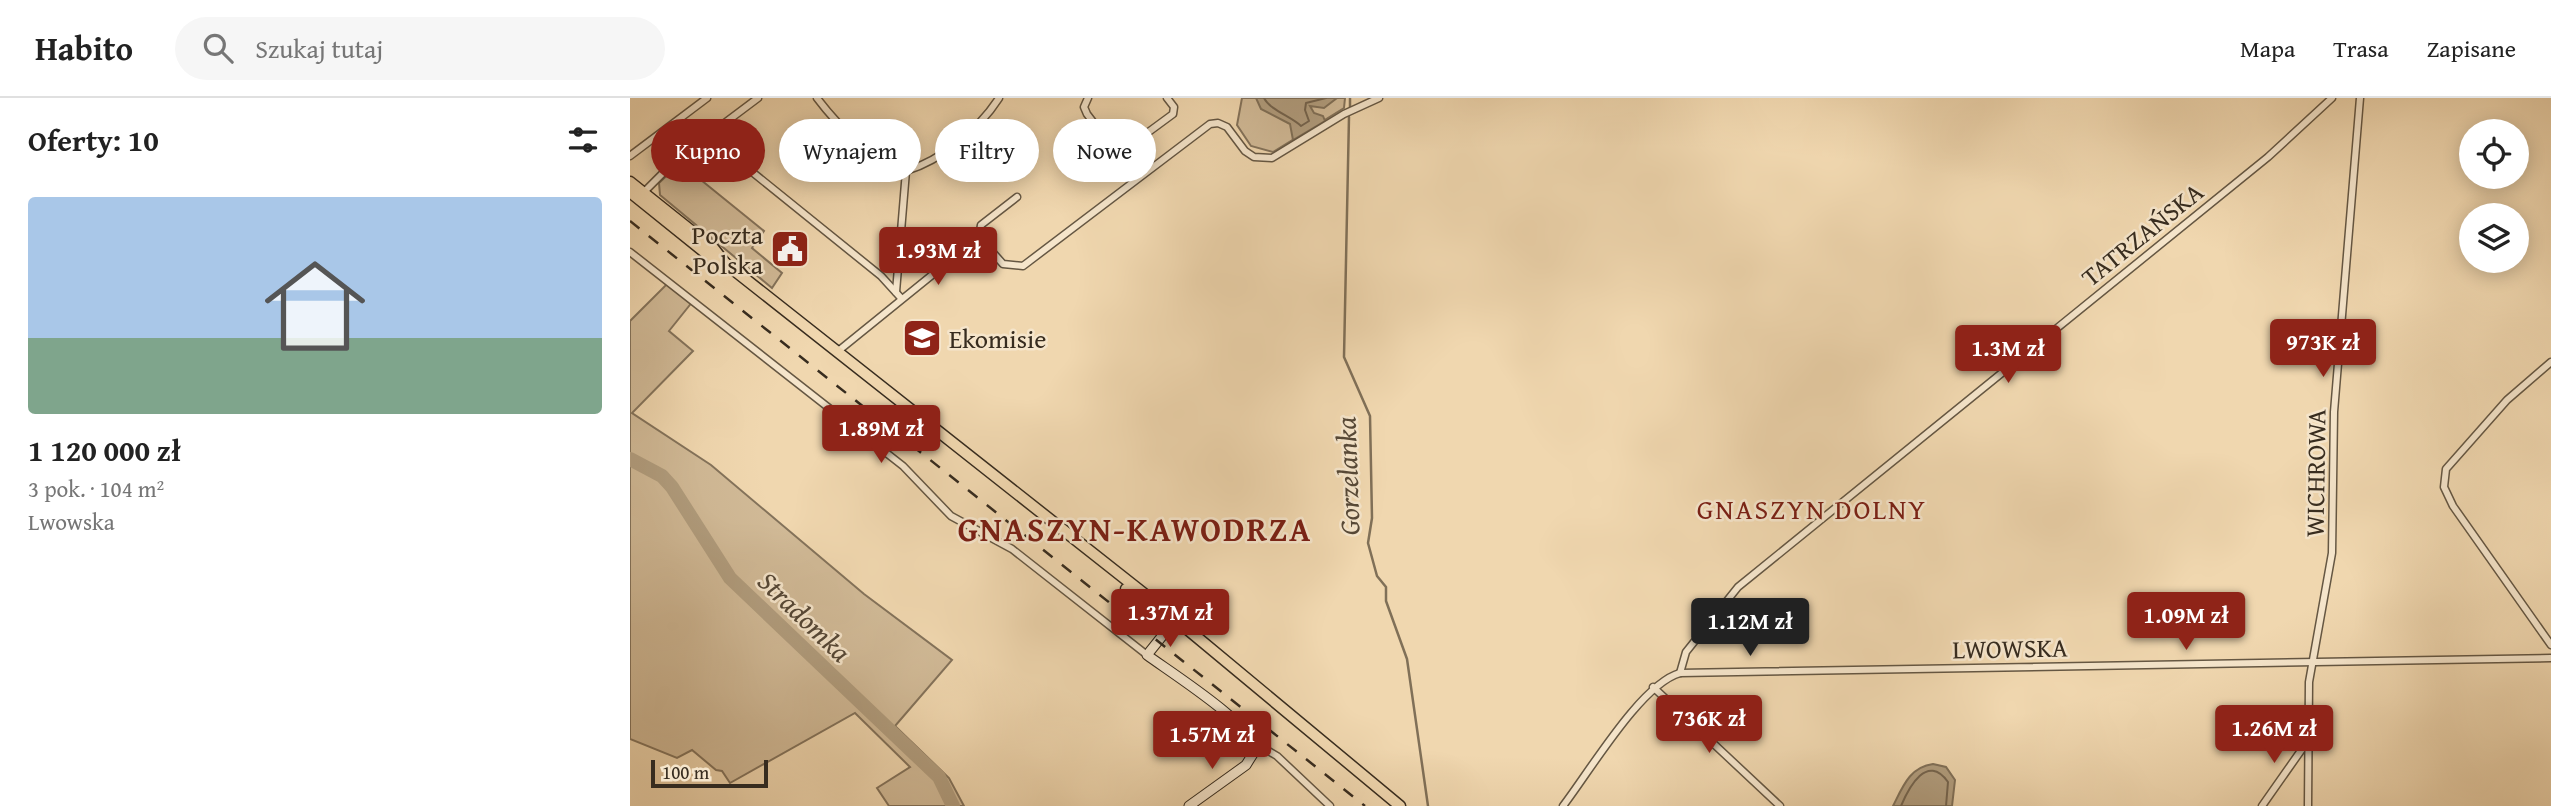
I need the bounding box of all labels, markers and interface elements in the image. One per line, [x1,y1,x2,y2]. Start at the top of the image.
search box [175,17,665,80]
text: Habito [35,24,133,72]
icon: search [199,29,237,67]
text: Szukaj tutaj [255,29,383,68]
text: Mapa [2240,31,2295,66]
text: Trasa [2333,31,2389,66]
text: Zapisane [2427,31,2516,66]
text: Oferty: 10 [28,118,159,162]
chip: Kupno [651,119,765,182]
chip: Wynajem [779,119,921,182]
chip: Filtry [935,119,1039,182]
chip: Nowe [1053,119,1156,182]
map controls [2459,119,2529,273]
button: locate [2459,119,2529,189]
icon: filters [564,121,602,159]
street label: TATRZAŃSKA [2072,172,2212,296]
button: layers [2459,203,2529,273]
place label: Poczta Polska [691,215,764,284]
public building icon: Poczta Polska [769,228,811,270]
pin: 1.93M zł [866,228,1010,287]
text: 1.93M zł [895,233,981,266]
icon: home [252,243,378,369]
school or university icon: Ekomisie [901,317,943,359]
place label: Ekomisie [949,319,1046,358]
pin: 973K zł [2258,320,2388,379]
text: 973K zł [2286,325,2360,358]
pin: 1.3M zł [1943,326,2073,385]
text: 1.3M zł [1971,331,2045,364]
pin: 1.89M zł [809,406,953,465]
street label: WICHROWA [2294,408,2336,537]
text: 1.89M zł [838,411,924,444]
water label: Gorzelanka [1324,416,1370,536]
text: 1 120 000 zł [28,428,181,472]
text: 3 pok. · 104 m² [28,472,164,505]
district label: GNASZYN DOLNY [1697,488,1927,529]
text: Lwowska [28,505,115,538]
district label: GNASZYN-KAWODRZA [958,505,1312,553]
water label: Stradomka [749,561,861,671]
pin: 1.37M zł [1098,589,1242,649]
pin: 1.09M zł [2114,592,2258,652]
text: 1.37M zł [1127,595,1213,628]
pin: 1.12M zł [1678,598,1822,658]
text: 1.09M zł [2143,598,2229,631]
text: 1.12M zł [1707,604,1793,637]
street label: LWOWSKA [1952,627,2068,669]
pin: 736K zł [1644,696,1774,755]
text: 736K zł [1672,701,1746,734]
pin: 1.26M zł [2202,706,2346,765]
text: 1.26M zł [2231,711,2317,744]
pin: 1.57M zł [1140,712,1284,771]
text: 1.57M zł [1169,717,1255,750]
scale bar [651,757,768,789]
text: 100 m [662,758,709,786]

